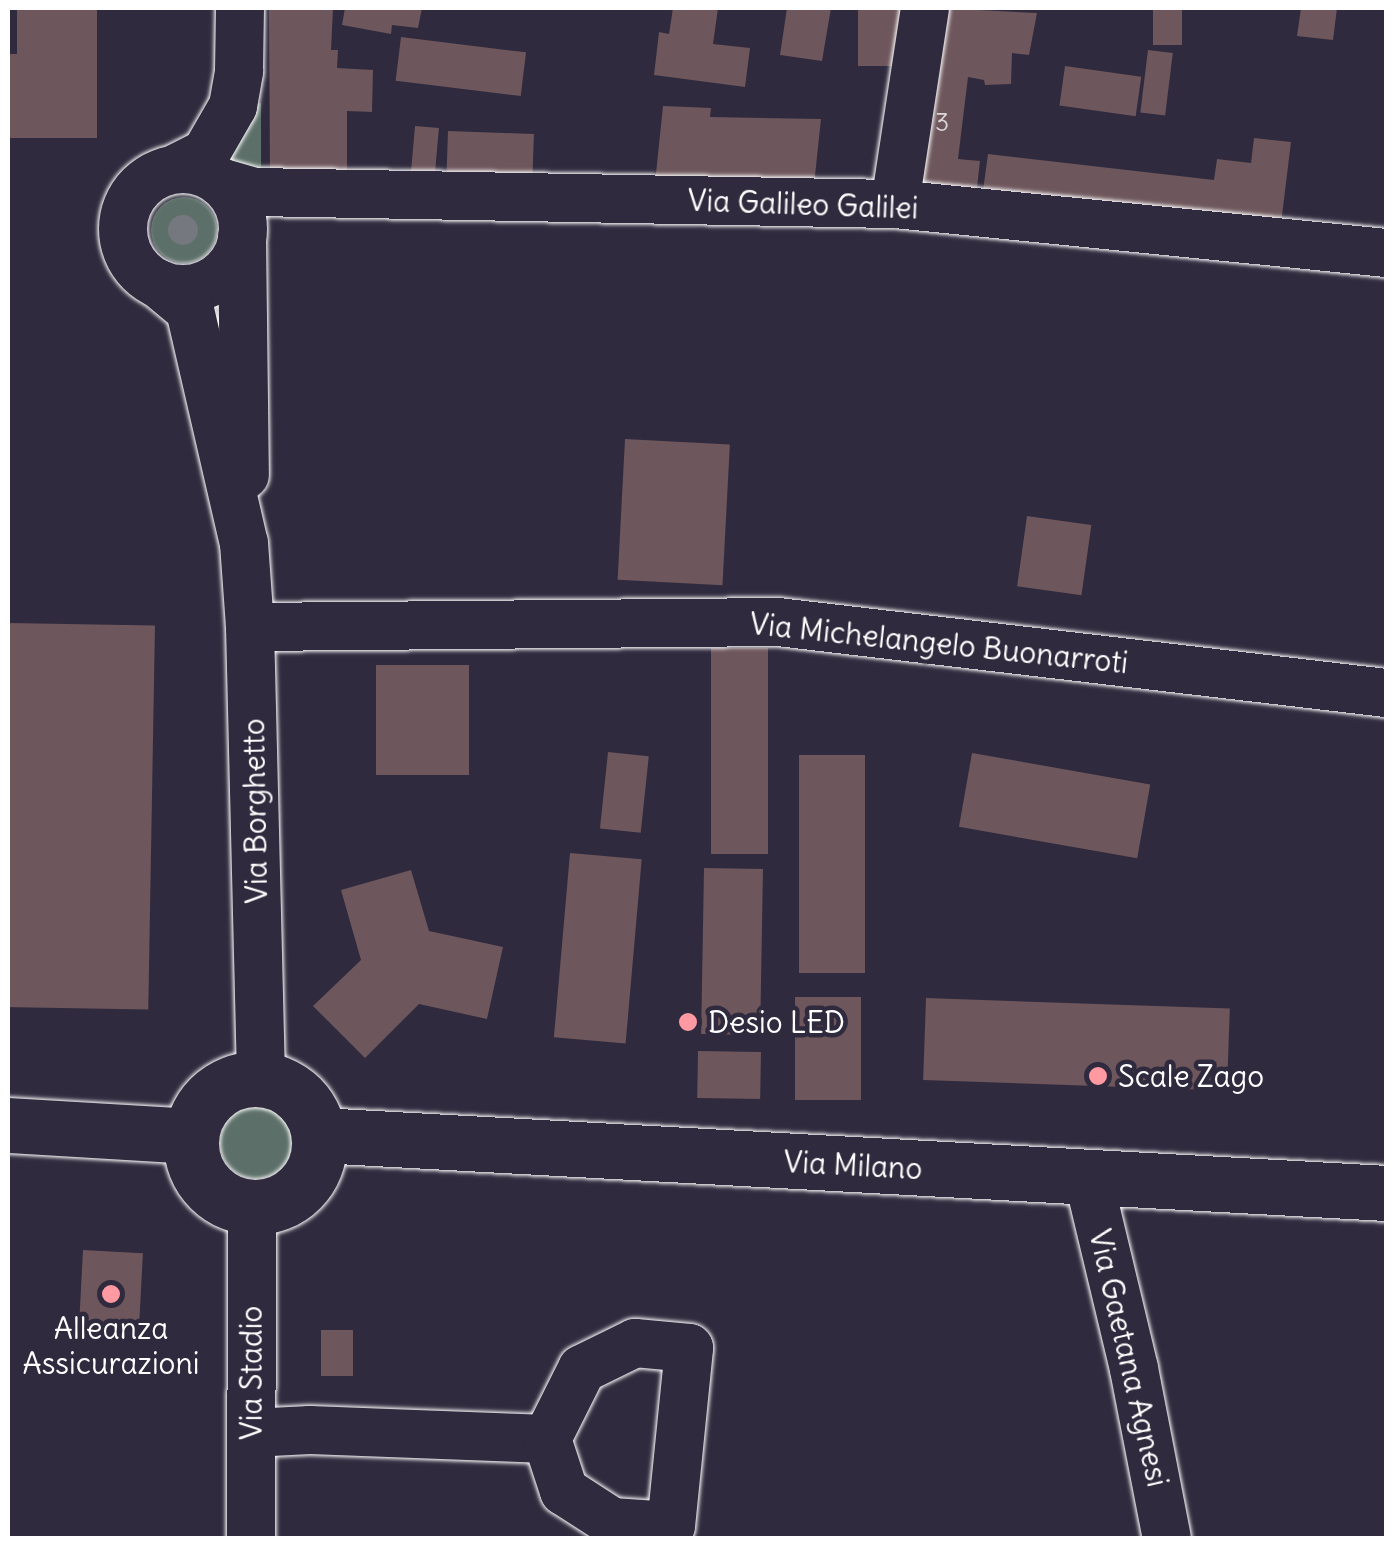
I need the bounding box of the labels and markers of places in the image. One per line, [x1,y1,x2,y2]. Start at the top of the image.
place label: Desio LED [708,1004,845,1040]
marker: Desio LED [677,1011,699,1033]
place label: Scale Zago [1118,1058,1264,1094]
marker: Scale Zago [1087,1065,1109,1087]
marker: Alleanza Assicurazioni [100,1283,122,1305]
place label: Alleanza Assicurazioni [22,1310,200,1380]

